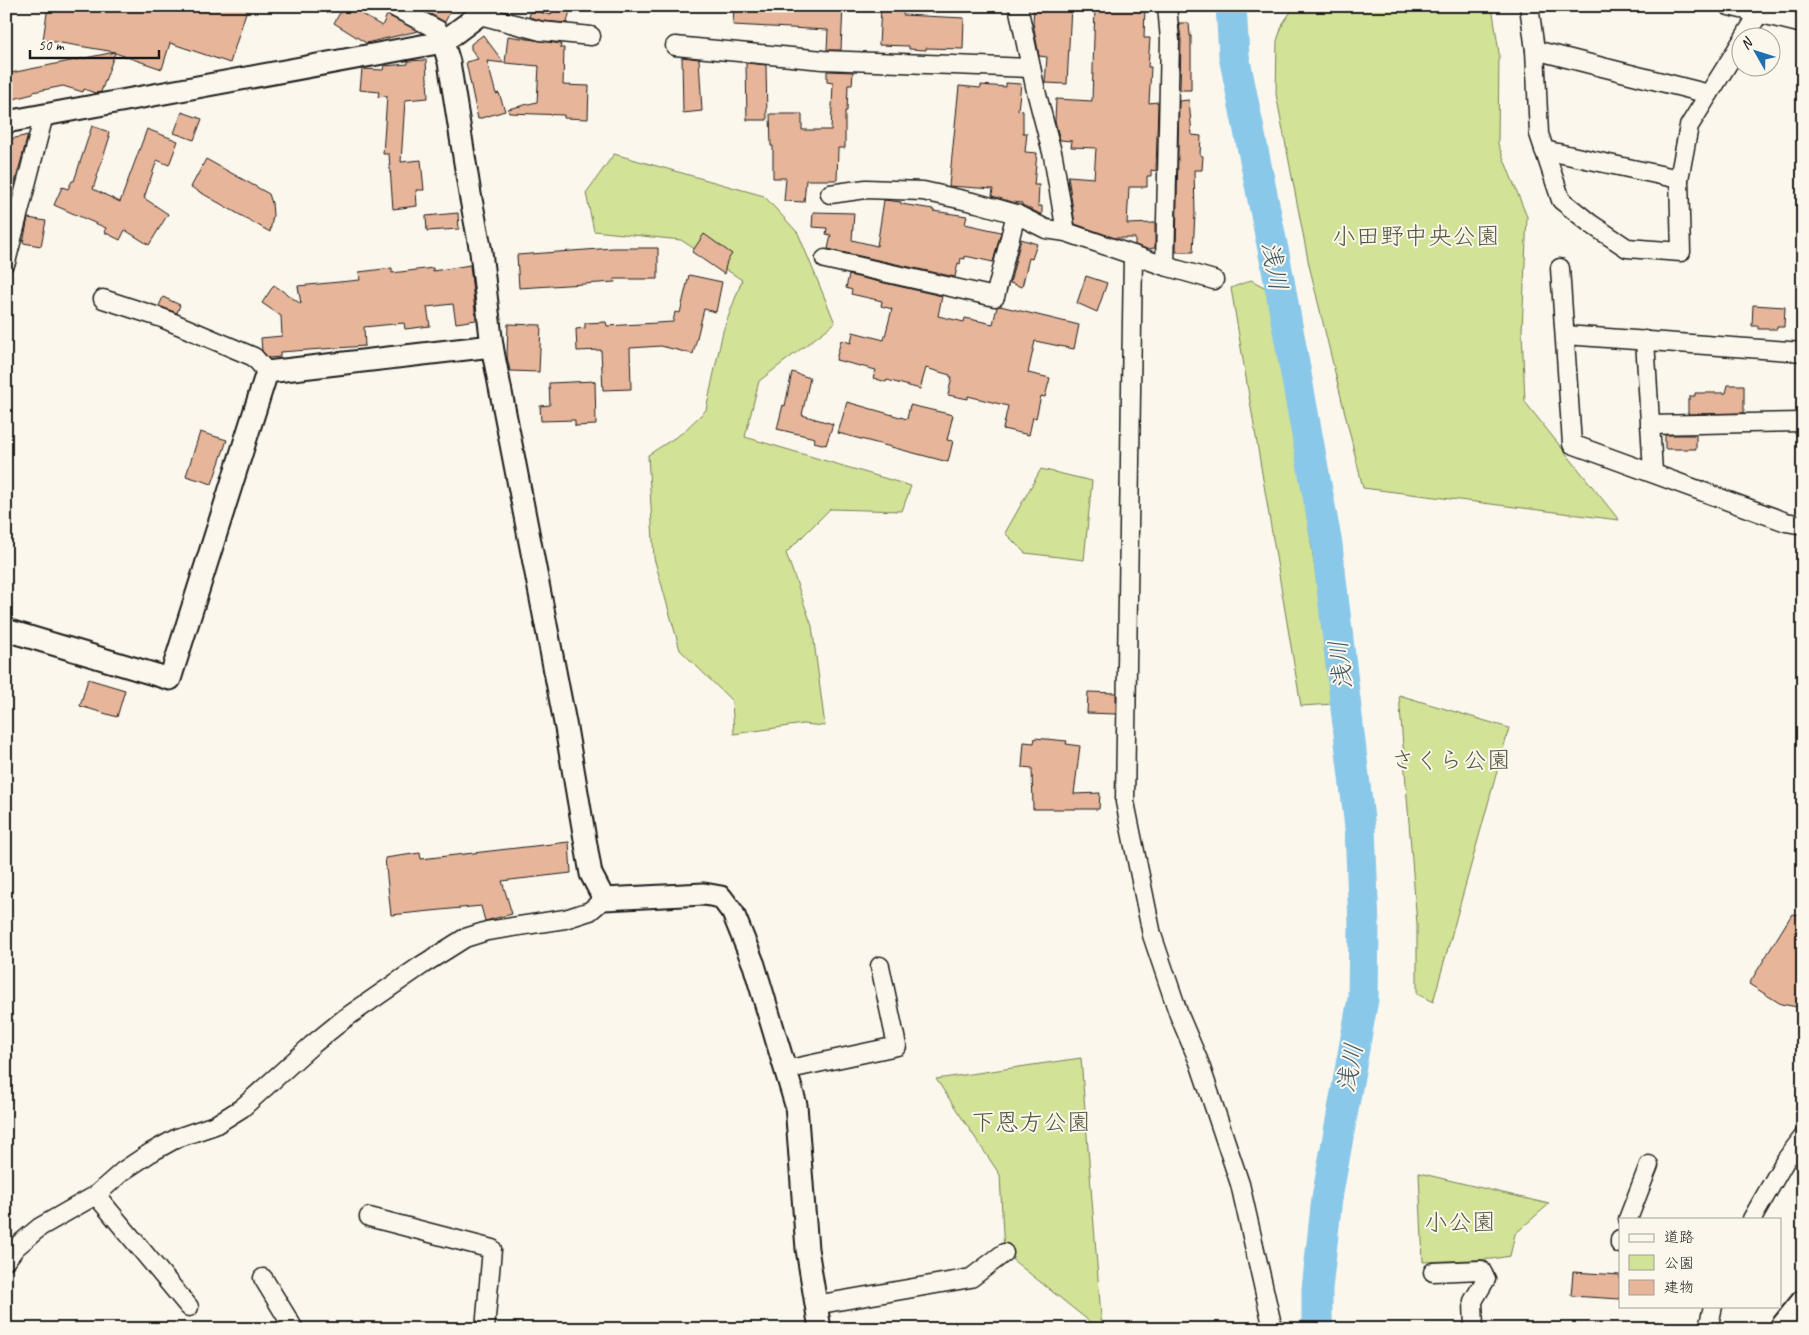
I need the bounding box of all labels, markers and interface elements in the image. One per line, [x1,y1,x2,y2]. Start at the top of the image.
scale bar [30,28,159,60]
north arrow [1732,28,1782,78]
text: N [1737,34,1757,53]
text: 50 m [38,36,65,55]
park label: 小田野中央公園 [1332,221,1500,251]
water label: 浅川 [1254,238,1294,294]
water label: 浅川 [1322,638,1360,692]
park label: さくら公園 [1391,745,1511,775]
water label: 浅川 [1330,1041,1370,1095]
park label: 下恩方公園 [971,1107,1091,1137]
park label: 小公園 [1424,1207,1496,1237]
legend [1619,1218,1782,1308]
text: 道路 [1664,1228,1694,1247]
text: 公園 [1664,1254,1694,1273]
text: 建物 [1664,1278,1694,1297]

